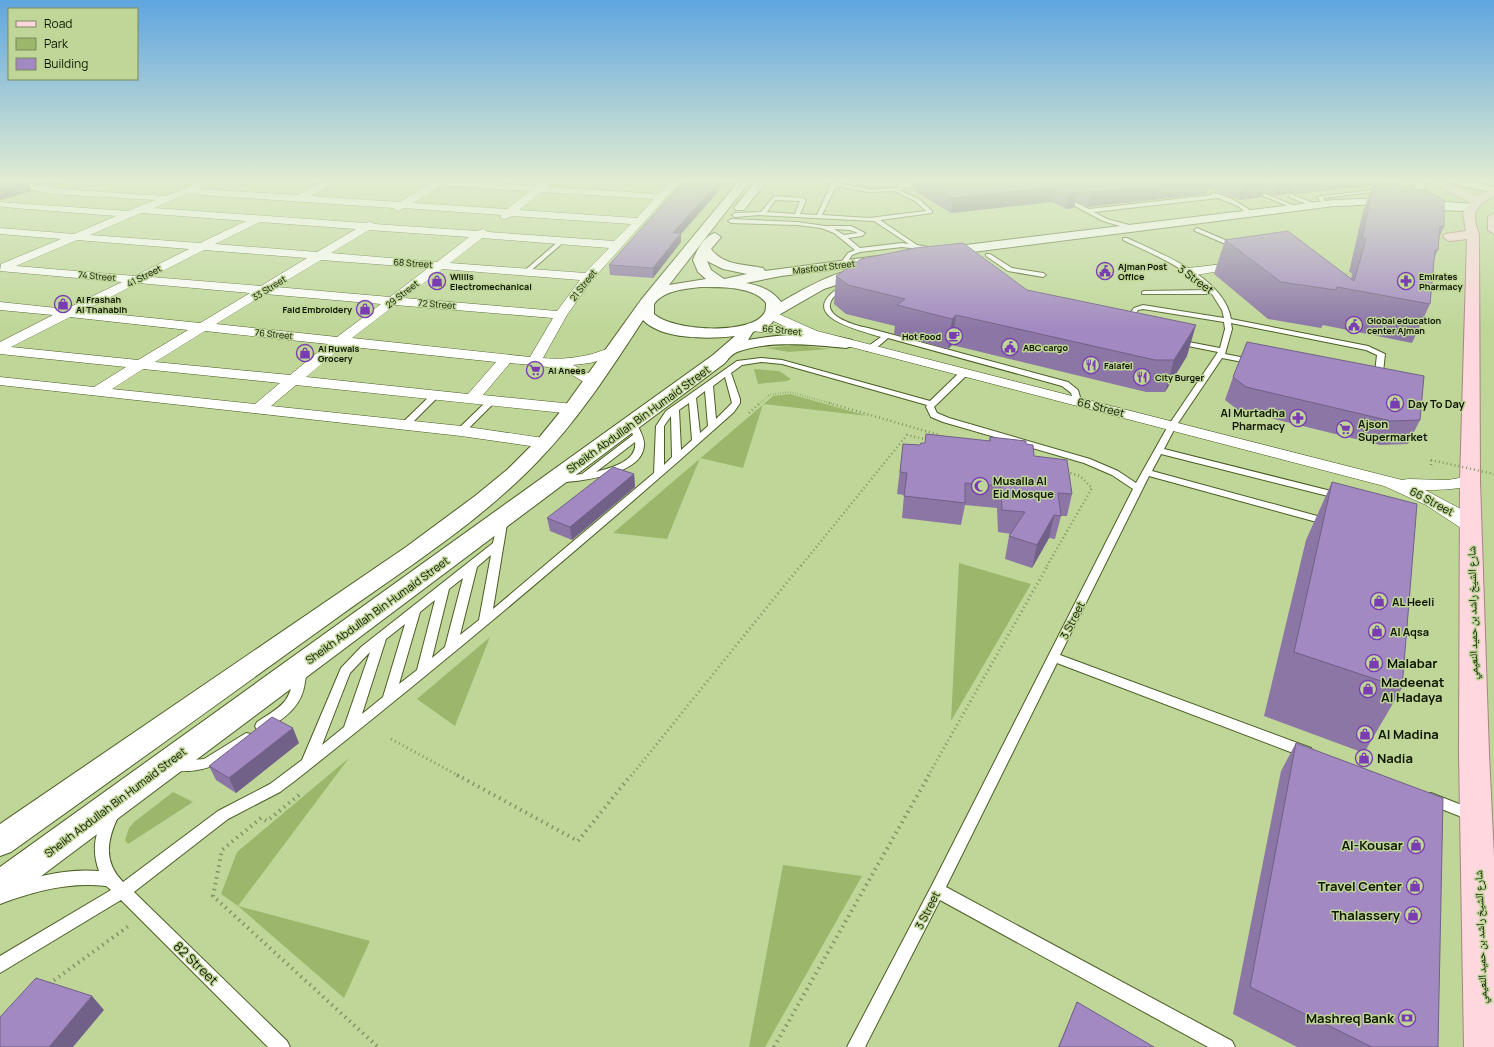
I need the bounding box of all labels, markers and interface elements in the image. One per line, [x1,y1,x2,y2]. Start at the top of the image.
legend [8,8,138,80]
text: Road [44,15,72,32]
text: Park [44,35,69,52]
text: Building [44,55,88,72]
street label: 68 Street [393,255,433,271]
street label: Masfoot Street [792,257,856,277]
place label: Ajman Post Office [1118,260,1167,283]
public building icon: Ajman Post Office [1095,261,1115,281]
street label: 3 Street [1175,261,1217,297]
street label: 41 Street [125,262,164,290]
street label: 21 Street [567,266,600,304]
street label: 74 Street [78,268,117,284]
place label: Willis Electromechanical [450,270,532,293]
place label: Emirates Pharmacy [1419,270,1462,293]
shop icon: Willis Electromechanical [427,271,447,291]
pharmacy icon: Emirates Pharmacy [1396,271,1416,291]
street label: 33 Street [249,272,289,304]
street label: 29 Street [383,277,422,311]
place label: Al Frashah Al Thahabih [76,293,128,316]
shop icon: Al Frashah Al Thahabih [53,294,73,314]
street label: 72 Street [418,296,457,312]
shop icon: Faid Embroidery [355,299,375,319]
place label: Faid Embroidery [282,303,352,316]
place label: Global education center Ajman [1367,314,1442,337]
public building icon: Global education center Ajman [1344,315,1364,335]
street label: 66 Street [762,321,803,339]
street label: 76 Street [254,326,294,343]
cafe icon: Hot Food [944,326,964,346]
place label: Hot Food [902,330,941,343]
public building icon: ABC cargo [1000,337,1020,357]
place label: ABC cargo [1023,341,1068,354]
place label: Al Ruwais Grocery [318,342,360,365]
shop icon: Al Ruwais Grocery [295,343,315,363]
restaurant icon: Falafel [1081,355,1101,375]
place label: Falafel [1104,359,1133,372]
supermarket icon: Al Anees [525,360,545,380]
street label: Sheikh Abdullah Bin Humaid Street [563,362,713,476]
place label: Al Anees [548,364,586,377]
restaurant icon: City Burger [1132,367,1152,387]
place label: City Burger [1155,371,1204,384]
shop icon: Day To Day [1385,393,1405,413]
street label: 66 Street [1076,394,1126,420]
place label: Day To Day [1408,396,1466,411]
place label: Al Murtadha Pharmacy [1221,405,1286,433]
pharmacy icon: Al Murtadha Pharmacy [1288,408,1308,428]
place label: Ajson Supermarket [1358,416,1428,444]
supermarket icon: Ajson Supermarket [1335,419,1355,439]
place label: Musalla Al Eid Mosque [993,473,1054,501]
mosque icon: Musalla Al Eid Mosque [970,476,990,496]
street label: 66 Street [1407,483,1457,519]
street label: شارع الشيخ راشد بن حميد النعيمي [1463,546,1482,680]
street label: Sheikh Abdullah Bin Humaid Street [302,553,452,667]
shop icon: AL Heeli [1369,591,1389,611]
place label: AL Heeli [1392,594,1434,609]
street label: 3 Street [1056,599,1088,641]
shop icon: Al Aqsa [1367,621,1387,641]
place label: Al Aqsa [1390,624,1429,639]
shop icon: Malabar [1364,653,1384,673]
place label: Malabar [1387,654,1437,672]
place label: Madeenat Al Hadaya [1381,673,1445,706]
shop icon: Madeenat Al Hadaya [1358,679,1378,699]
shop icon: Al Madina [1355,724,1375,744]
place label: Al Madina [1378,725,1439,743]
street label: Sheikh Abdullah Bin Humaid Street [41,744,189,860]
shop icon: Nadia [1354,748,1374,768]
place label: Nadia [1377,749,1413,767]
shop icon: Al-Kousar [1406,835,1426,855]
place label: Al-Kousar [1341,836,1403,854]
street label: شارع الشيخ راشد بن حميد النعيمي [1470,870,1492,1004]
shop icon: Travel Center [1405,876,1425,896]
place label: Travel Center [1318,877,1402,895]
street label: 3 Street [911,889,943,931]
shop icon: Thalassery [1403,905,1423,925]
place label: Thalassery [1331,906,1401,924]
street label: 82 Street [170,937,222,989]
bank icon: Mashreq Bank [1397,1008,1417,1028]
place label: Mashreq Bank [1306,1009,1395,1027]

